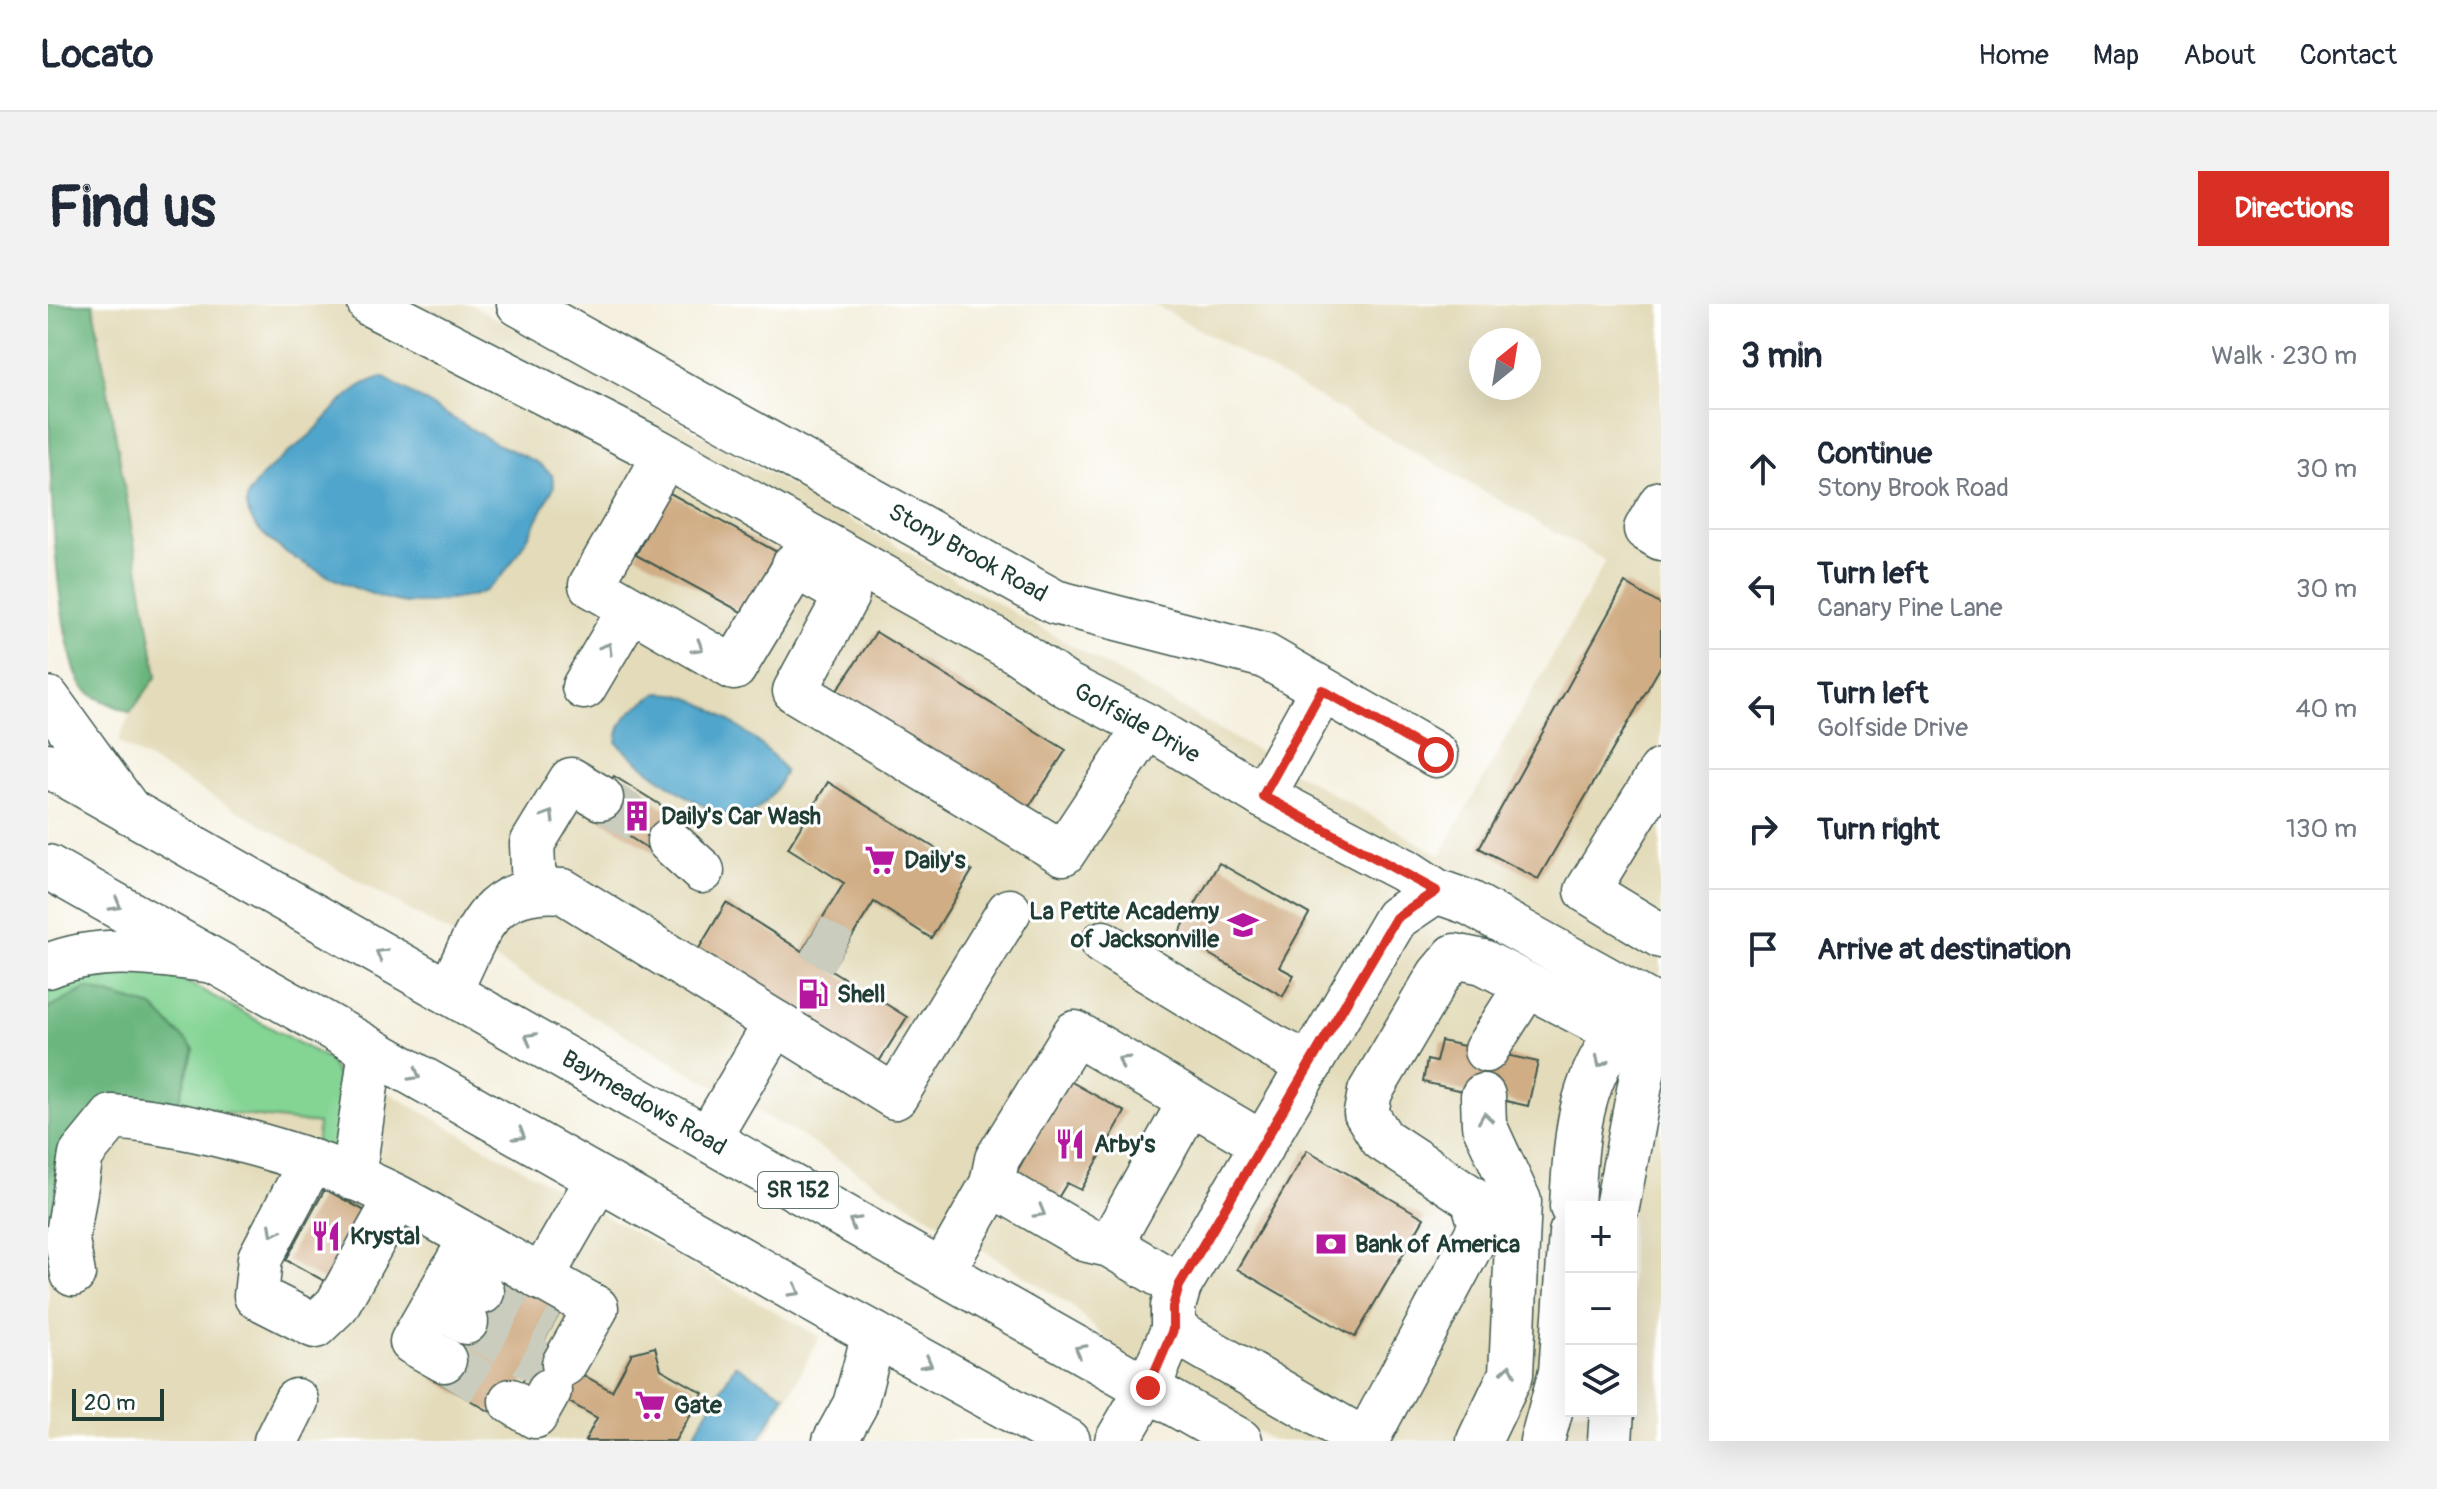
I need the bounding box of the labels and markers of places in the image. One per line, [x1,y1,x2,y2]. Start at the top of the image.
building icon: Daily's Car Wash [620,799,654,833]
place label: Daily's Car Wash [661,802,821,831]
supermarket icon: Daily's [863,843,897,877]
place label: Daily's [904,846,966,875]
place label: La Petite Academy of Jacksonville [1029,897,1220,954]
school or university icon: La Petite Academy of Jacksonville [1226,908,1260,942]
fuel station icon: Shell [796,977,830,1011]
place label: Shell [837,980,886,1009]
restaurant icon: Arby's [1053,1127,1087,1161]
place label: Arby's [1094,1130,1155,1159]
restaurant icon: Krystal [309,1219,343,1253]
place label: Krystal [350,1222,421,1251]
bank icon: Bank of America [1314,1227,1348,1261]
place label: Bank of America [1355,1230,1520,1259]
supermarket icon: Gate [633,1388,667,1422]
place label: Gate [674,1391,723,1420]

